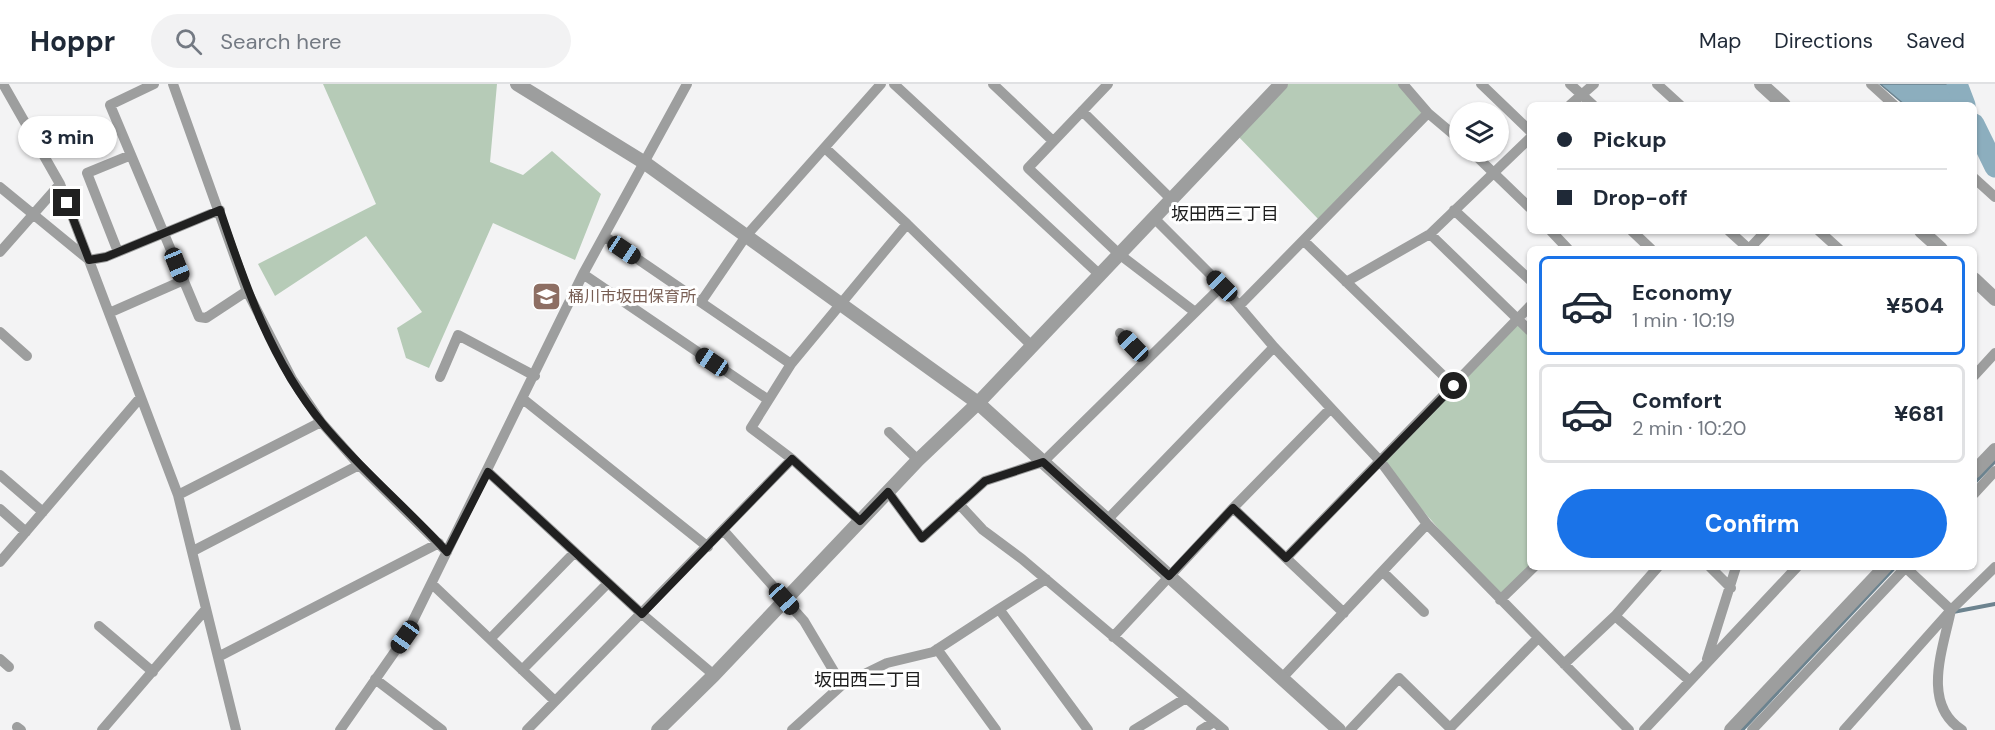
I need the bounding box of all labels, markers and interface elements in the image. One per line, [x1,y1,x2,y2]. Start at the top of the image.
search box [151,14,571,68]
text: Hoppr [30,23,115,60]
icon: search [172,25,205,58]
text: Search here [220,27,342,56]
text: Map [1699,27,1741,55]
text: Directions [1774,27,1873,55]
text: Saved [1906,27,1965,55]
map controls [1449,102,1509,162]
button: layers [1449,102,1509,162]
callout: 3 min [17,116,116,158]
text: 3 min [41,124,94,150]
text: Pickup [1593,125,1667,154]
text: Drop-off [1593,183,1688,212]
route end [53,189,80,216]
district label: 坂田西三丁目 [1171,202,1279,226]
car [604,232,644,268]
car [162,245,192,285]
car [1203,267,1241,305]
text: Economy [1632,278,1732,307]
icon: car [1560,279,1614,333]
school or university icon: 桶川市坂田保育所 [531,280,563,312]
place label: 桶川市坂田保育所 [568,286,696,307]
text: ¥504 [1886,291,1944,320]
text: 1 min · 10:19 [1632,307,1735,333]
car [1114,327,1152,365]
car [692,344,732,380]
route start [1440,372,1467,399]
text: Comfort [1632,386,1722,415]
icon: car [1560,387,1614,441]
text: ¥681 [1894,399,1944,428]
text: 2 min · 10:20 [1632,415,1747,441]
button: Confirm [1557,489,1947,558]
car [765,580,803,618]
car [387,617,423,657]
district label: 坂田西二丁目 [814,668,922,692]

